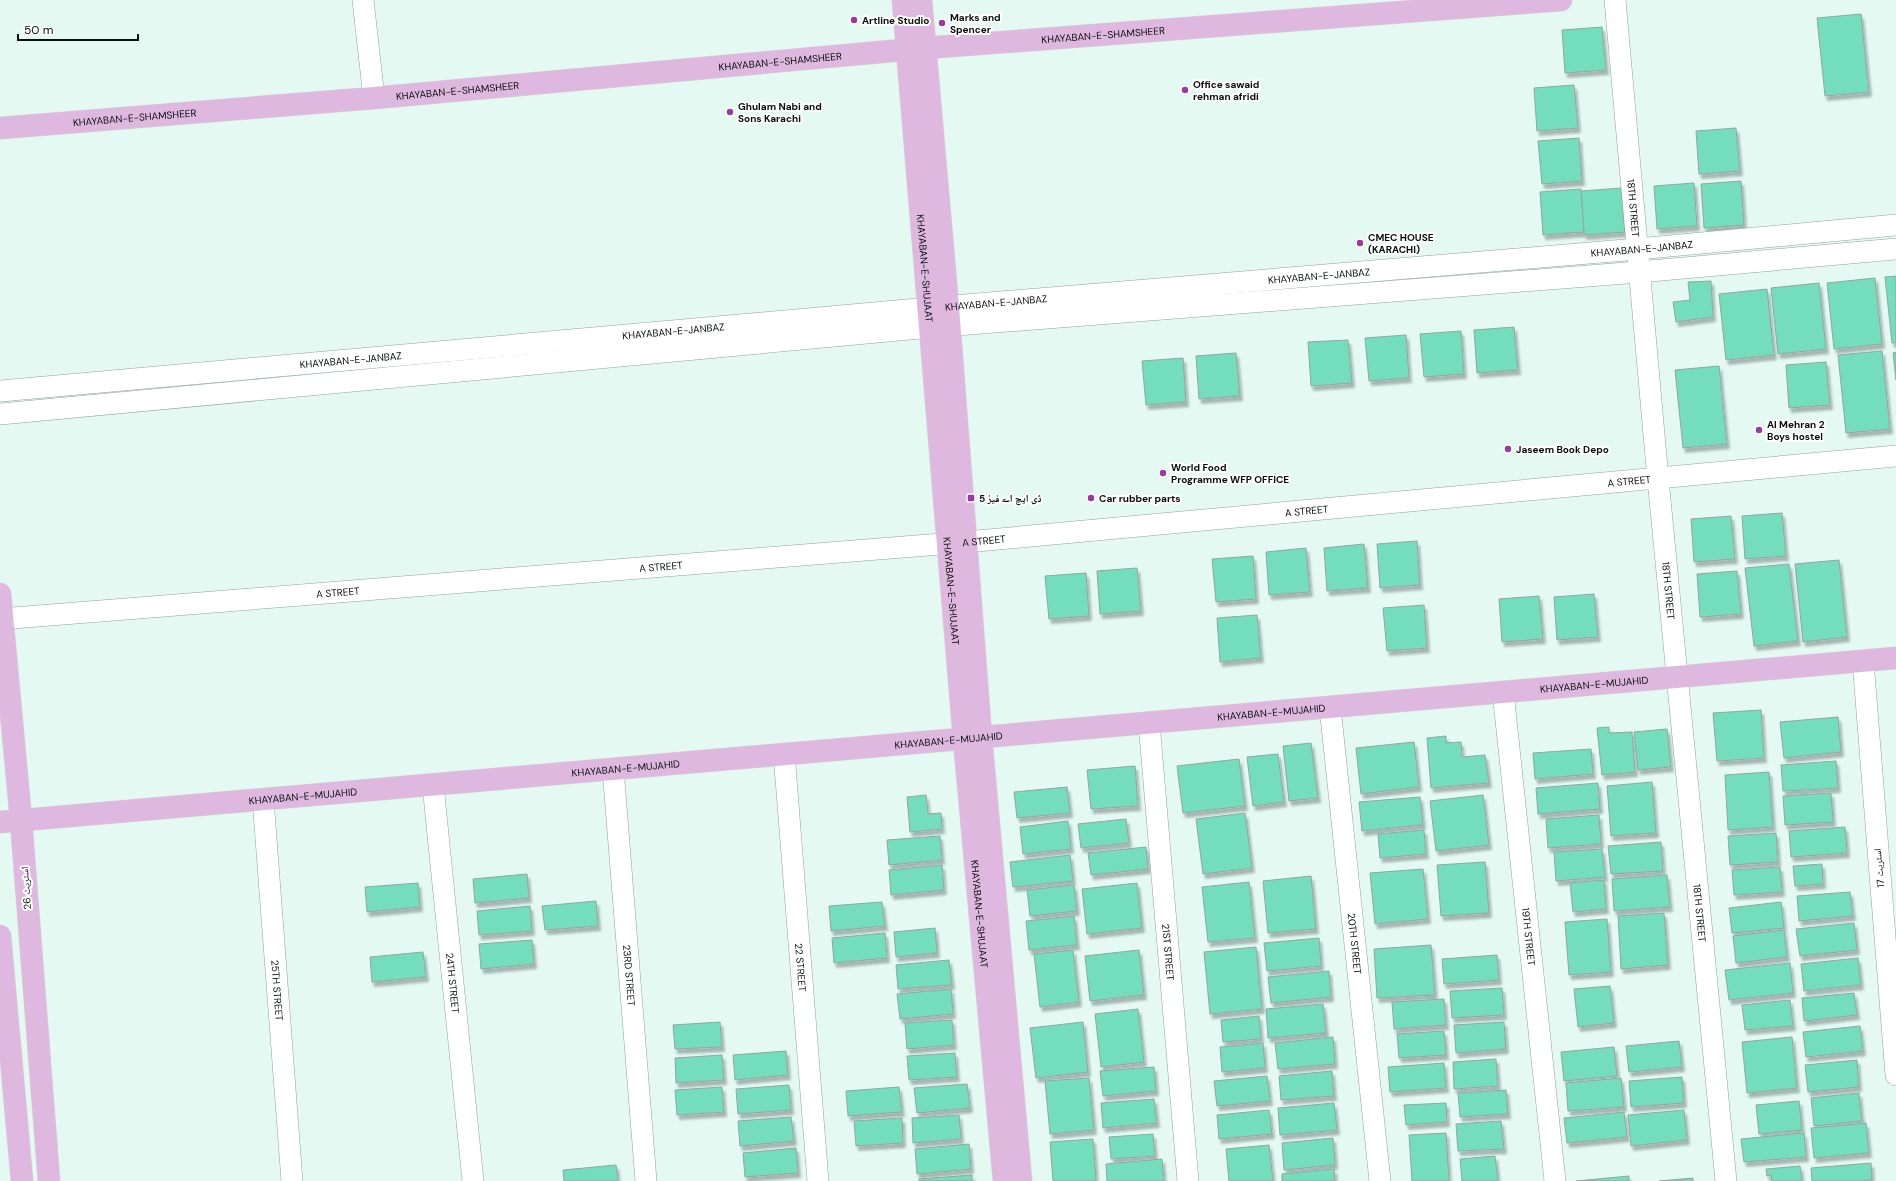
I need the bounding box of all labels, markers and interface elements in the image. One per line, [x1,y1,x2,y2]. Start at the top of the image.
place label: Marks and Spencer [950,11,1001,36]
place label: Artline Studio [862,14,929,27]
marker: Artline Studio [849,15,859,25]
scale bar [18,16,138,42]
marker: Marks and Spencer [937,18,947,28]
text: 50 m [24,22,53,38]
street label: KHAYABAN-E-SHAMSHEER [1041,23,1165,46]
street label: KHAYABAN-E-SHAMSHEER [718,49,842,73]
street label: KHAYABAN-E-SHAMSHEER [395,78,520,102]
place label: Office sawaid rehman afridi [1193,78,1259,103]
marker: Office sawaid rehman afridi [1180,85,1190,95]
place label: Ghulam Nabi and Sons Karachi [738,100,822,125]
street label: KHAYABAN-E-SHAMSHEER [72,106,197,129]
marker: Ghulam Nabi and Sons Karachi [725,107,735,117]
street label: 18TH STREET [1625,179,1643,238]
street label: KHAYABAN-E-SHUJAAT [914,214,936,323]
place label: CMEC HOUSE (KARACHI) [1368,231,1434,256]
street label: KHAYABAN-E-JANBAZ [1590,237,1693,259]
marker: CMEC HOUSE (KARACHI) [1355,238,1365,248]
street label: KHAYABAN-E-JANBAZ [1267,265,1371,286]
street label: KHAYABAN-E-JANBAZ [944,292,1048,313]
street label: KHAYABAN-E-JANBAZ [622,320,725,342]
street label: KHAYABAN-E-JANBAZ [299,349,402,371]
place label: Al Mehran 2 Boys hostel [1767,418,1825,443]
marker: Al Mehran 2 Boys hostel [1754,425,1764,435]
place label: Jaseem Book Depo [1516,443,1609,456]
marker: Jaseem Book Depo [1503,444,1513,454]
place label: World Food Programme WFP OFFICE [1171,461,1289,486]
marker: World Food Programme WFP OFFICE [1158,468,1168,478]
street label: A STREET [1607,472,1652,489]
place label: 5 ڈی ایچ اے فیز [979,492,1042,506]
place label: Car rubber parts [1099,492,1181,505]
marker: 5 ڈی ایچ اے فیز [966,493,976,503]
marker: Car rubber parts [1086,493,1096,503]
street label: A STREET [1284,502,1329,519]
street label: A STREET [962,532,1006,549]
street label: KHAYABAN-E-SHUJAAT [941,536,963,646]
street label: A STREET [639,558,683,575]
street label: 18TH STREET [1660,561,1678,620]
street label: A STREET [316,584,360,600]
street label: KHAYABAN-E-MUJAHID [1539,673,1649,695]
street label: KHAYABAN-E-MUJAHID [1217,701,1326,723]
street label: KHAYABAN-E-MUJAHID [894,729,1003,751]
street label: KHAYABAN-E-MUJAHID [571,757,680,779]
street label: KHAYABAN-E-MUJAHID [248,785,358,807]
street label: اسٹریٹ 17 [1871,848,1887,888]
street label: KHAYABAN-E-SHUJAAT [968,859,991,969]
street label: اسٹریٹ 26 [18,866,34,910]
street label: 18TH STREET [1691,883,1709,943]
street label: 19TH STREET [1519,907,1539,967]
street label: 20TH STREET [1345,912,1365,975]
street label: 21ST STREET [1160,923,1177,981]
street label: 22 STREET [793,943,809,992]
street label: 23RD STREET [621,944,638,1007]
street label: 24TH STREET [443,952,463,1014]
street label: 25TH STREET [269,960,286,1022]

